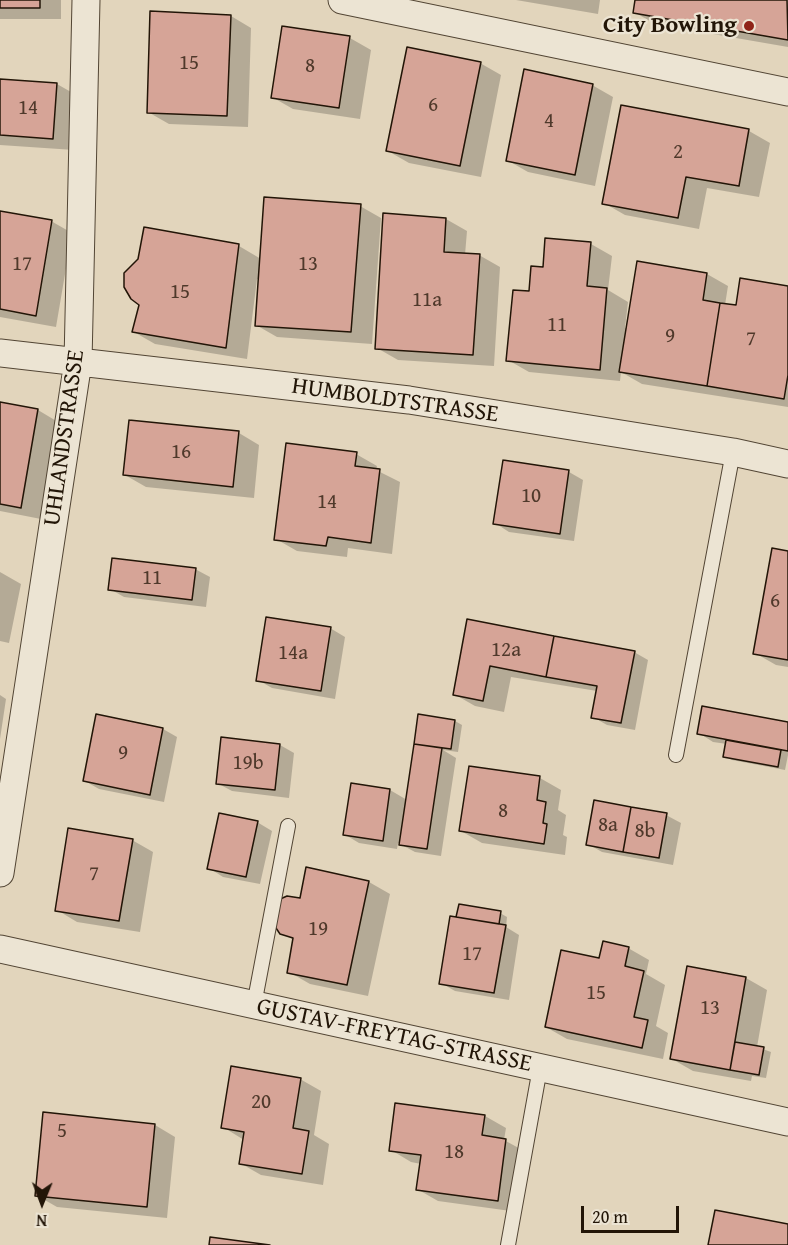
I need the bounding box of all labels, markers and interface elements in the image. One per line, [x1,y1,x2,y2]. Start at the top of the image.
place label: City Bowling [603,12,737,40]
marker: City Bowling [742,19,756,33]
house number: 15 [179,51,199,77]
house number: 8 [305,54,315,80]
house number: 6 [428,93,438,119]
house number: 14 [18,96,38,122]
house number: 4 [544,109,554,135]
house number: 2 [673,140,683,166]
house number: 17 [12,252,32,278]
house number: 13 [298,252,318,278]
house number: 15 [170,280,190,306]
house number: 11a [412,288,442,314]
house number: 11 [547,313,567,339]
house number: 9 [665,324,675,350]
house number: 7 [746,327,756,353]
street label: UHLANDSTRASSE [38,348,92,528]
street label: HUMBOLDTSTRASSE [290,372,500,430]
house number: 16 [171,440,191,466]
house number: 10 [521,484,541,510]
house number: 14 [317,490,337,516]
house number: 11 [142,566,162,592]
house number: 6 [770,589,780,615]
house number: 12a [491,638,521,664]
house number: 14a [278,641,308,667]
house number: 9 [118,741,128,767]
house number: 19b [232,751,264,777]
house number: 8 [498,799,508,825]
house number: 8a [598,813,618,839]
house number: 8b [635,819,655,845]
house number: 7 [89,862,99,888]
house number: 19 [308,917,328,943]
house number: 17 [462,942,482,968]
house number: 15 [586,981,606,1007]
street label: GUSTAV-FREYTAG-STRASSE [254,993,534,1079]
house number: 13 [700,996,720,1022]
house number: 20 [251,1090,271,1116]
house number: 5 [57,1119,67,1145]
house number: 18 [444,1140,464,1166]
north arrow [12,1173,72,1233]
scale bar [584,1194,682,1232]
text: 20 m [592,1203,628,1230]
text: N [36,1209,47,1233]

